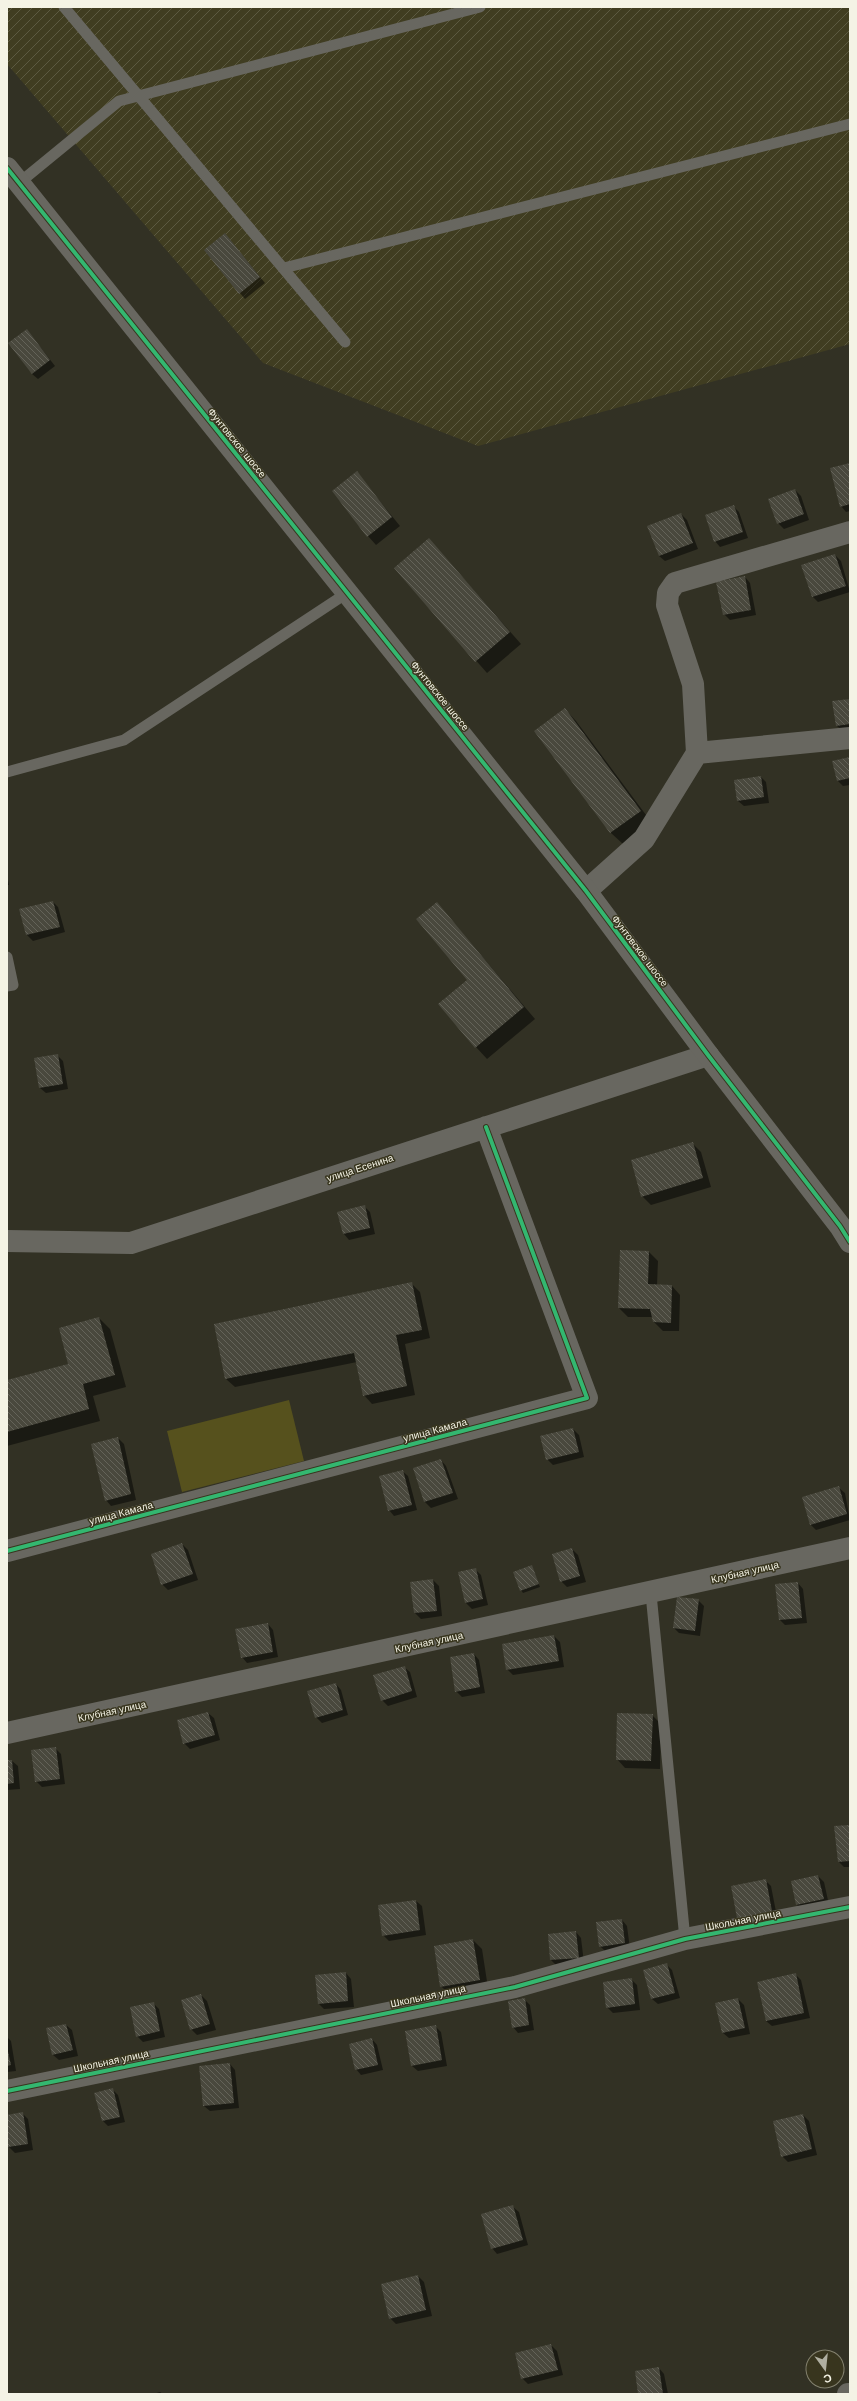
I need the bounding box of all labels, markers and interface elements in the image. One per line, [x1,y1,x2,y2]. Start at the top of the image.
street label: Фунтовское шоссе [206,406,269,480]
street label: Фунтовское шоссе [409,659,472,733]
street label: Фунтовское шоссе [610,913,671,989]
street label: улица Есенина [325,1152,395,1184]
street label: улица Камала [402,1416,468,1444]
street label: улица Камала [88,1499,154,1527]
street label: Клубная улица [710,1559,780,1585]
street label: Клубная улица [394,1629,464,1655]
street label: Клубная улица [77,1698,147,1724]
street label: Школьная улица [704,1907,782,1933]
street label: Школьная улица [389,1983,467,2009]
street label: Школьная улица [72,2048,150,2074]
north arrow [805,2349,845,2389]
text: С [822,2372,833,2385]

